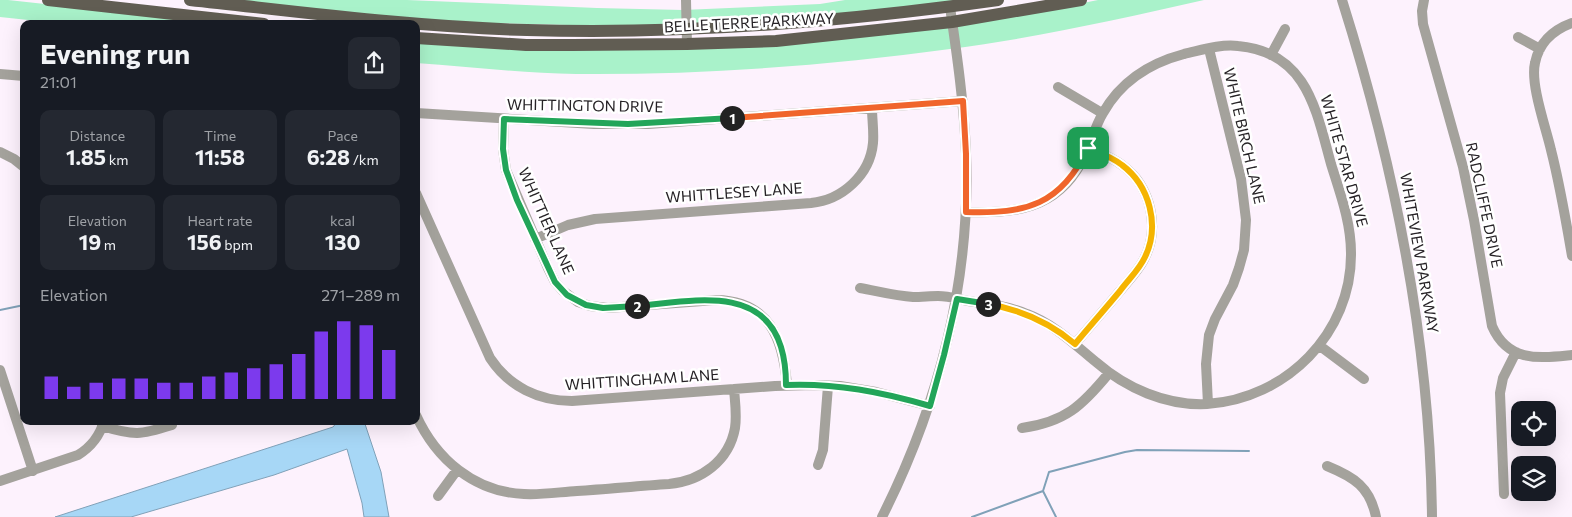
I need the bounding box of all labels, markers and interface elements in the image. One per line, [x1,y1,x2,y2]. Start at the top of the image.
street label: BELLE TERRE PARKWAY [664,9,835,35]
text: Evening run [40,36,190,70]
button: share [348,37,400,89]
street label: WHITE BIRCH LANE [1221,66,1269,206]
text: 21:01 [40,72,77,91]
street label: WHITE STAR DRIVE [1317,92,1372,229]
street label: WHITTINGTON DRIVE [507,95,663,115]
pin: 1 [720,106,744,130]
text: 1 [729,110,736,127]
text: Distance [70,127,125,144]
text: Time [204,127,236,144]
text: Pace [327,127,358,144]
pin [1067,127,1109,169]
icon: arrive [1074,134,1102,162]
street label: RADCLIFFE DRIVE [1463,140,1507,269]
text: 1.85 [66,144,106,169]
text: 11:58 [195,144,245,169]
text: 6:28 [307,144,350,169]
text: km [106,151,129,168]
text: /km [350,151,379,168]
street label: WHITTIER LANE [515,164,579,277]
street label: WHITEVIEW PARKWAY [1397,171,1443,335]
street label: WHITTLESEY LANE [665,178,803,206]
text: Elevation [68,212,127,229]
text: Heart rate [187,212,253,229]
text: kcal [330,212,355,229]
text: 19 [79,229,101,254]
text: 156 [187,229,222,254]
text: 130 [325,229,361,254]
text: m [101,236,116,253]
text: bpm [222,236,253,253]
text: Elevation [40,285,108,304]
text: 271–289 m [321,285,400,304]
pin: 3 [976,292,1000,316]
pin: 2 [624,294,650,318]
text: 3 [984,296,993,313]
text: 2 [634,298,641,315]
street label: WHITTINGHAM LANE [564,365,720,393]
map controls [1511,401,1556,501]
button: locate [1511,401,1556,446]
button: layers [1511,456,1556,501]

